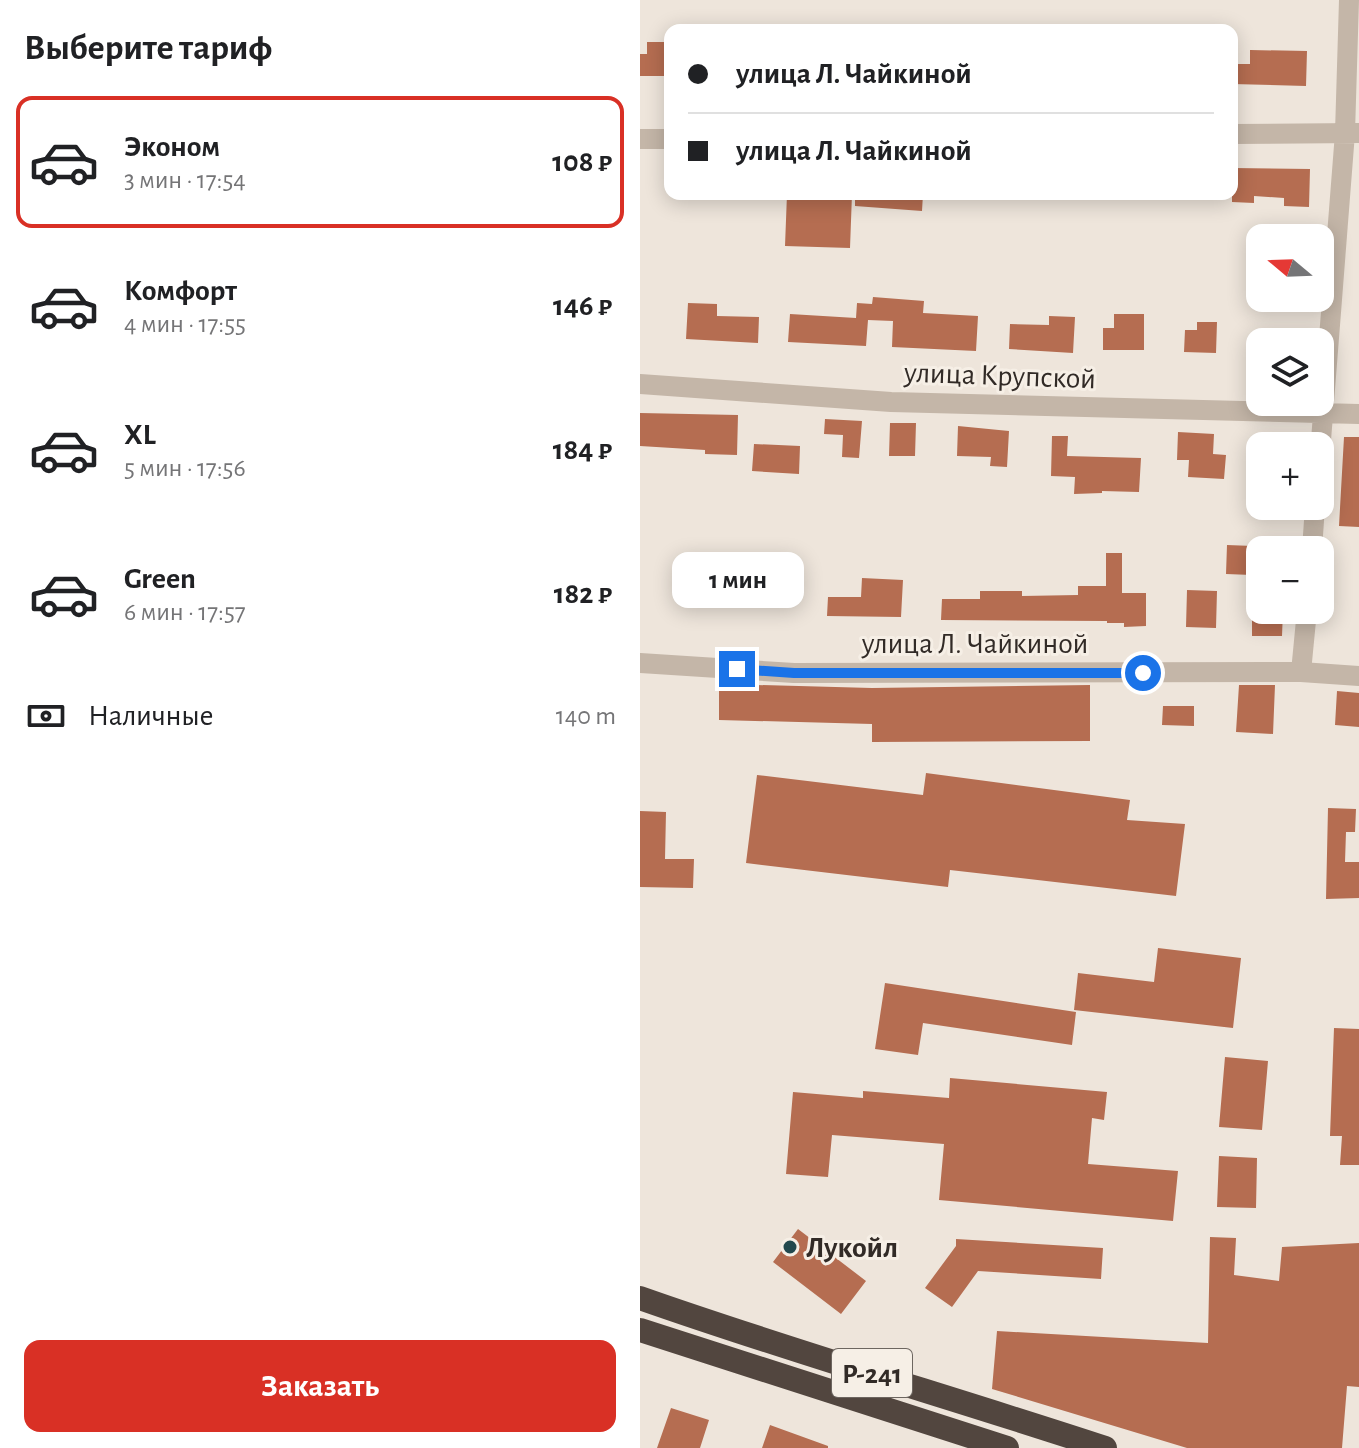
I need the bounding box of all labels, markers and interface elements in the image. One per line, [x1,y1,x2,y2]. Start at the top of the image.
text: Выберите тариф [24,30,272,66]
text: улица Л. Чайкиной [736,59,972,89]
icon: car [28,126,100,198]
text: Эконом [124,132,220,162]
text: улица Л. Чайкиной [736,136,972,166]
text: 108 ₽ [552,147,612,177]
text: 3 мин · 17:54 [124,167,246,193]
north arrow [1246,224,1334,312]
map controls [1246,224,1334,624]
icon: car [28,270,100,342]
text: Комфорт [124,276,237,306]
text: 146 ₽ [553,291,612,321]
text: 4 мин · 17:55 [124,311,246,337]
button: layers [1246,328,1334,416]
street label: улица Крупской [903,358,1096,394]
icon: car [28,414,100,486]
text: XL [124,420,156,450]
button: + [1246,432,1334,520]
text: 184 ₽ [553,435,612,465]
text: 5 мин · 17:56 [124,455,246,481]
button: − [1246,536,1334,624]
callout: 1 мин [671,553,803,609]
icon: car [28,558,100,630]
text: Green [124,564,196,594]
text: 1 мин [709,567,767,593]
text: 182 ₽ [554,579,612,609]
text: 6 мин · 17:57 [124,599,246,625]
street label: улица Л. Чайкиной [861,629,1088,659]
route end [719,651,755,687]
route start [1125,655,1161,691]
icon: cash [24,694,68,738]
text: Наличные [88,701,214,731]
text: 140 m [556,703,616,729]
place label: Лукойл [806,1233,898,1263]
marker: Лукойл [781,1238,799,1256]
button: Заказать [24,1340,616,1432]
road number: Р-241 [832,1349,912,1397]

